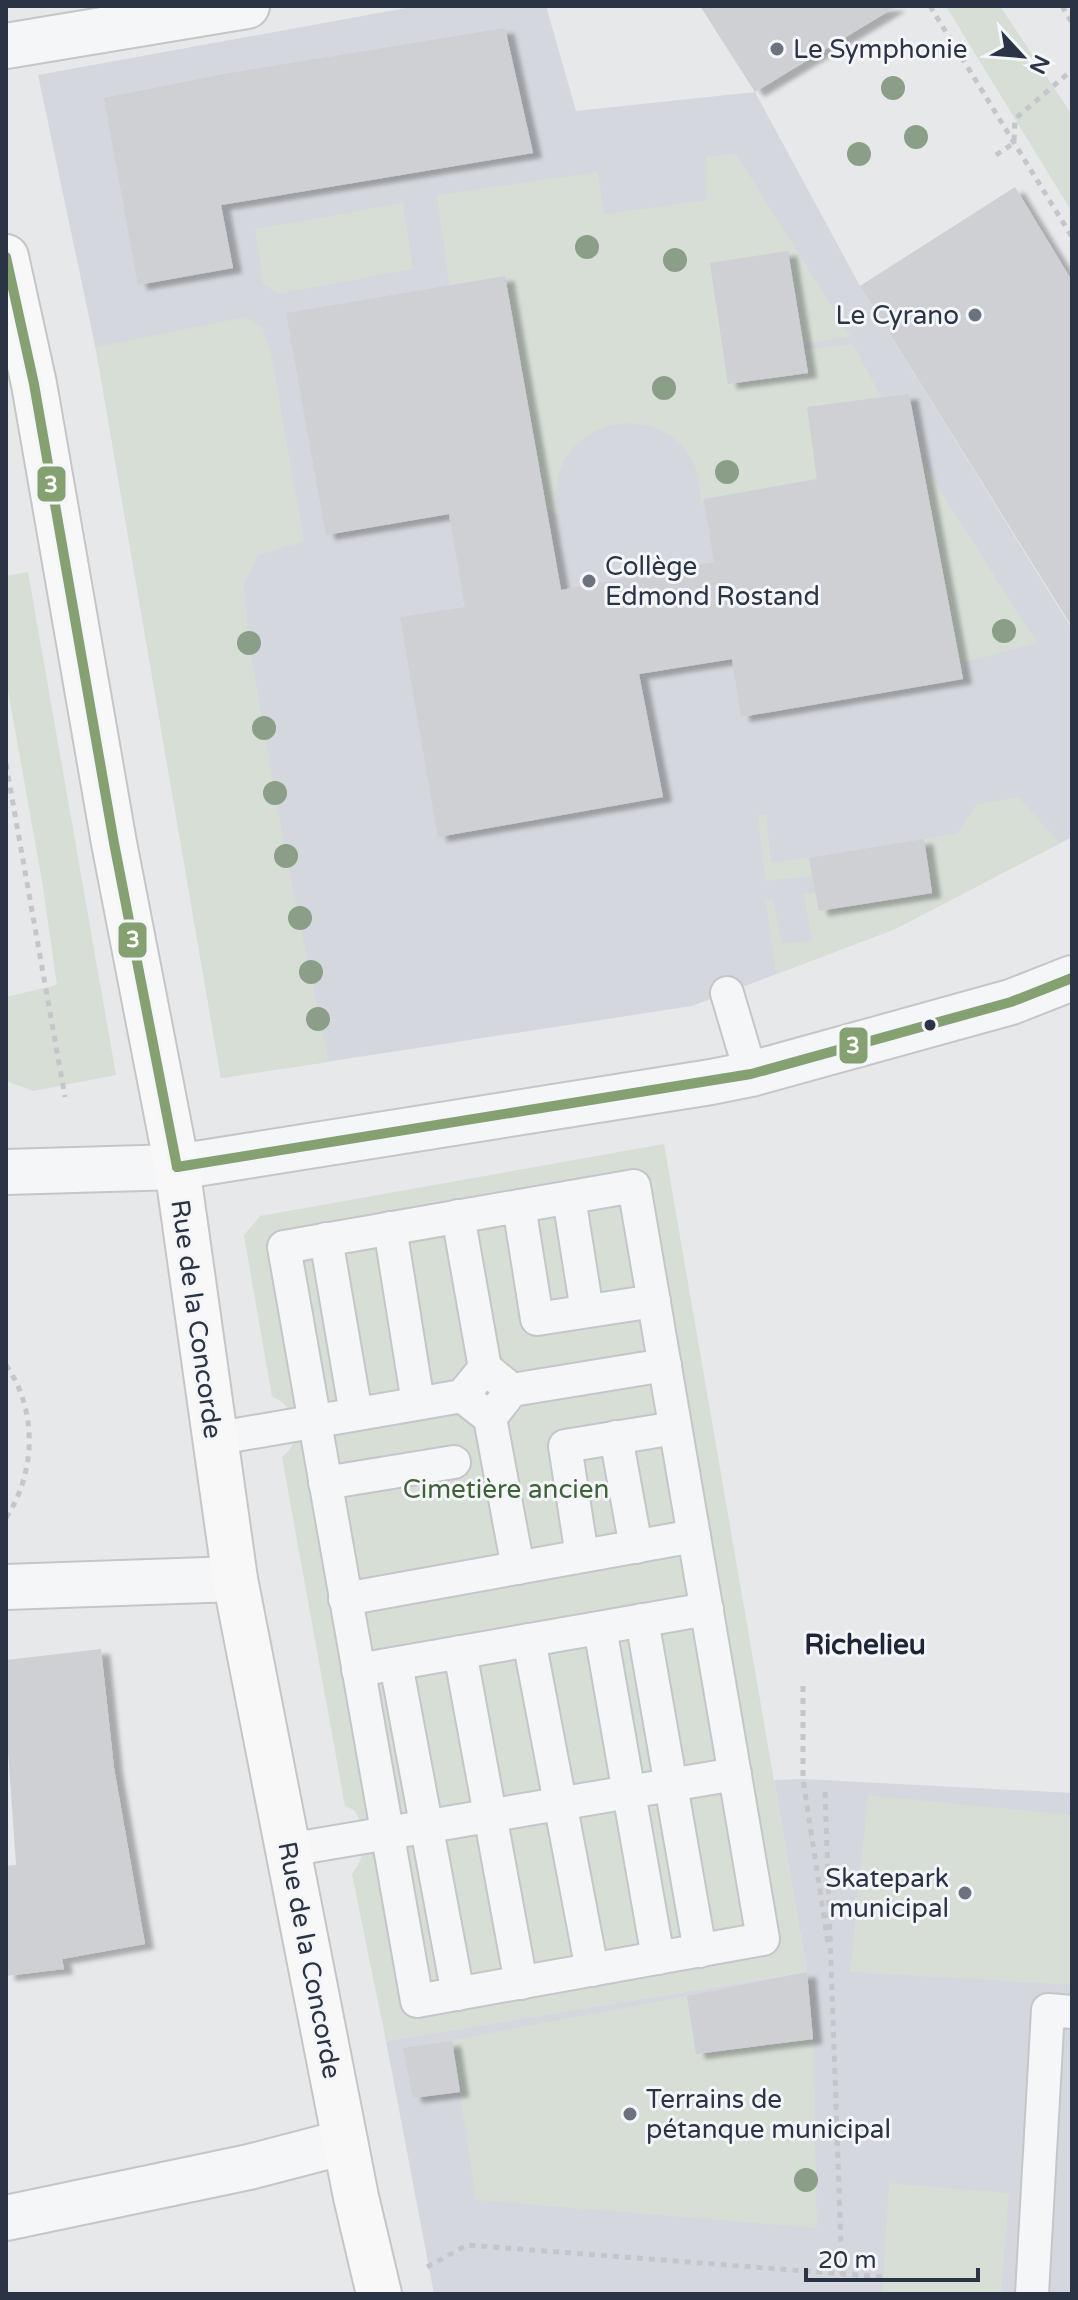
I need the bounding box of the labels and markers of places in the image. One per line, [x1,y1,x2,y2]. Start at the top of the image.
place label: Le Symphonie [793,34,968,65]
marker: Le Symphonie [768,40,786,58]
place label: Le Cyrano [836,300,959,331]
marker: Le Cyrano [966,306,984,324]
place label: Collège Edmond Rostand [605,551,820,612]
marker: Collège Edmond Rostand [580,572,598,590]
unlabelled marker [922,1017,938,1033]
place label: Skatepark municipal [825,1863,949,1924]
marker: Skatepark municipal [956,1884,974,1902]
place label: Terrains de pétanque municipal [646,2084,891,2145]
marker: Terrains de pétanque municipal [621,2105,639,2123]

